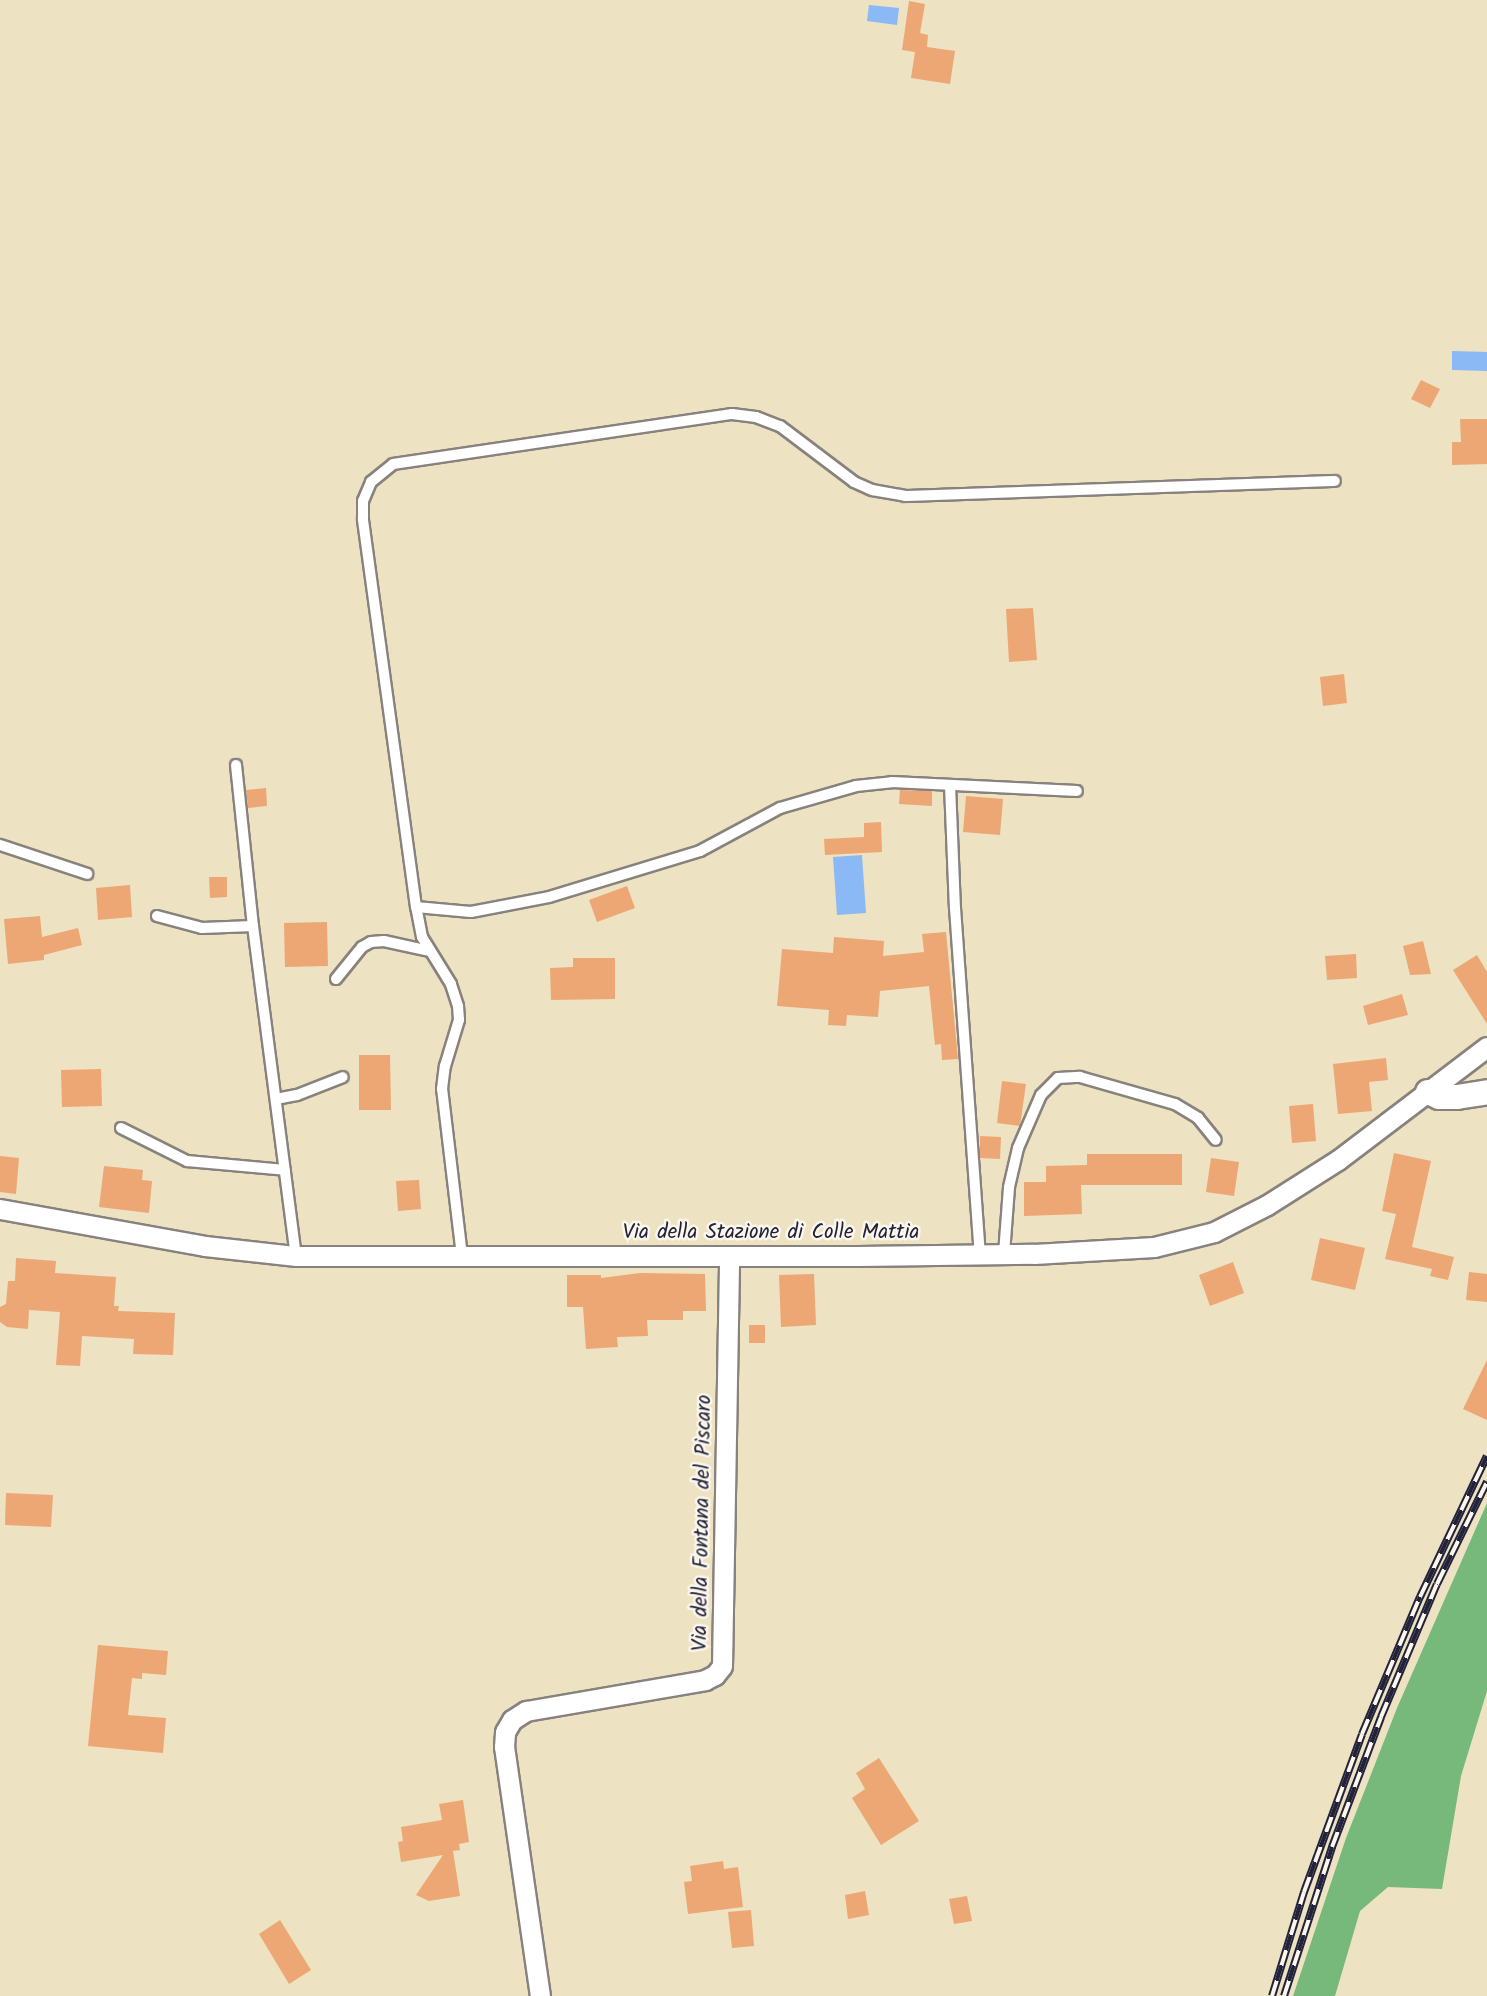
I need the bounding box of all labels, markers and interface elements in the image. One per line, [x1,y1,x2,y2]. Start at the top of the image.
street label: Via della Stazione di Colle Mattia [623,1220,919,1246]
street label: Via della Fontana del Piscaro [688,1395,718,1651]

